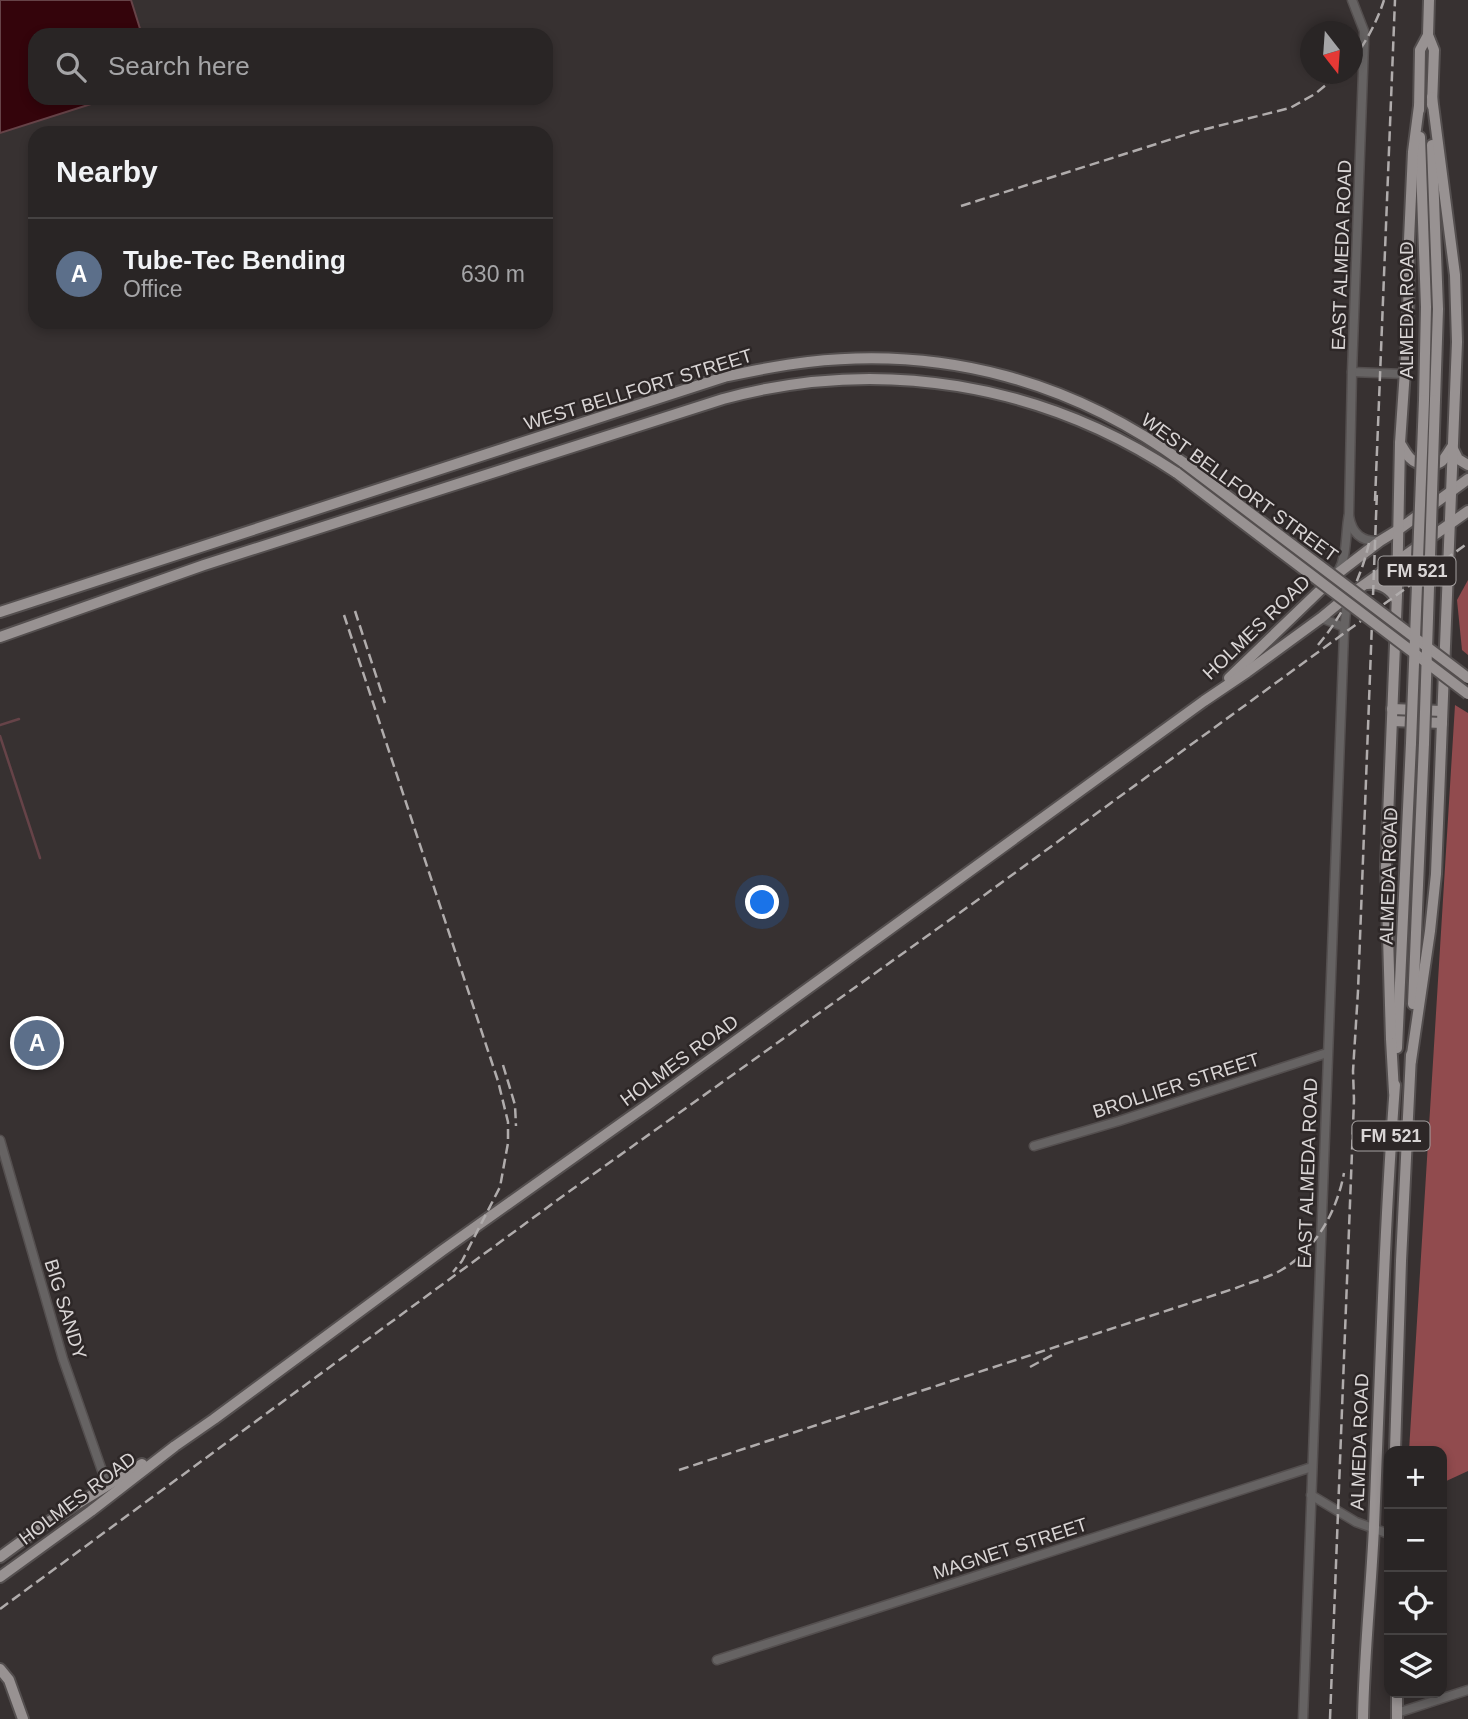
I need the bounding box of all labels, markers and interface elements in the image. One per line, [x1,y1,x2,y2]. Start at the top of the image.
north arrow [1300,21,1363,84]
search box [28,28,553,105]
icon: search [52,48,90,86]
text: Search here [108,51,250,81]
text: Nearby [56,155,158,188]
street label: EAST ALMEDA ROAD [1328,159,1355,351]
street label: ALMEDA ROAD [1396,241,1417,379]
text: Tube-Tec Bending [123,245,346,275]
text: A [71,261,87,287]
text: 630 m [461,261,525,287]
text: Office [123,276,183,302]
street label: WEST BELLFORT STREET [521,345,755,434]
street label: WEST BELLFORT STREET [1137,409,1342,566]
road number: FM 521 [1378,556,1456,586]
street label: HOLMES ROAD [1199,571,1314,684]
street label: ALMEDA ROAD [1376,807,1401,945]
your location [745,885,779,919]
street label: HOLMES ROAD [616,1011,742,1110]
pin: A [14,1017,60,1069]
street label: BROLLIER STREET [1090,1048,1263,1122]
street label: EAST ALMEDA ROAD [1294,1077,1321,1269]
road number: FM 521 [1352,1121,1430,1150]
street label: BIG SANDY [40,1257,91,1362]
street label: ALMEDA ROAD [1347,1373,1372,1511]
map controls [1384,1446,1447,1698]
button: + [1384,1446,1447,1509]
street label: HOLMES ROAD [15,1448,140,1549]
button: − [1384,1509,1447,1572]
street label: MAGNET STREET [930,1513,1090,1583]
button: locate [1384,1572,1447,1635]
button: layers [1384,1635,1447,1698]

